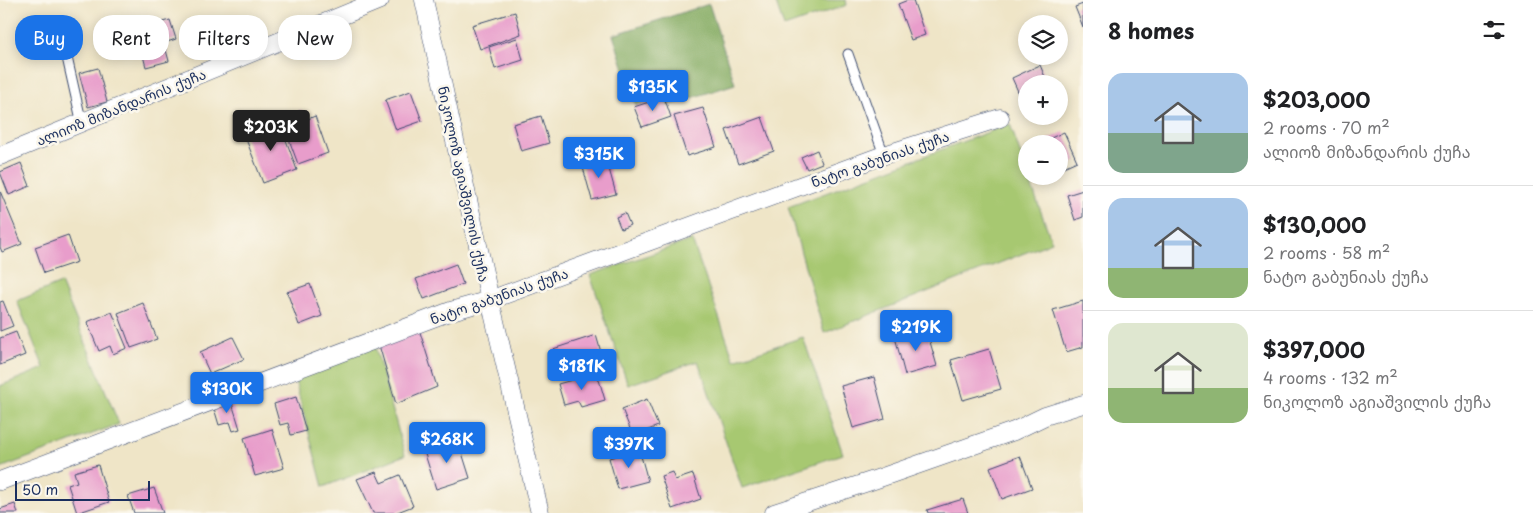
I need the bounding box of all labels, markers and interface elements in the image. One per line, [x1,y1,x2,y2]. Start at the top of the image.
text: 8 homes [1108,14,1194,46]
chip: Buy [15,15,83,60]
chip: Rent [93,15,169,60]
chip: Filters [179,15,268,60]
chip: New [278,15,352,60]
map controls [1018,15,1068,185]
button: layers [1018,15,1068,65]
icon: filters [1480,16,1508,44]
street label: ალიოზ მიზანდარის ქუჩა [33,63,209,151]
pin: $135K [618,70,688,112]
text: $135K [628,74,678,98]
button: + [1018,75,1068,125]
text: $203,000 [1263,83,1371,115]
street label: ნიკოლოზ აგიაშვილის ქუჩა [433,84,495,284]
icon: home [1148,93,1208,153]
pin: $203K [236,110,306,152]
text: $203K [244,114,298,138]
text: 2 rooms · 70 m² [1263,115,1390,139]
street label: ნატო გაბუნიას ქუჩა [808,125,952,193]
button: − [1018,135,1068,185]
pin: $315K [564,136,634,179]
text: ალიოზ მიზანდარის ქუჩა [1263,139,1470,163]
text: $315K [574,141,624,165]
text: $130,000 [1263,208,1366,240]
icon: home [1148,218,1208,278]
text: 2 rooms · 58 m² [1263,240,1390,264]
street label: ნატო გაბუნიას ქუჩა [427,262,571,330]
text: ნატო გაბუნიას ქუჩა [1263,264,1429,288]
pin: $219K [881,310,951,352]
text: $219K [891,314,941,338]
text: $397,000 [1263,333,1365,365]
icon: home [1148,343,1208,403]
pin: $181K [547,348,617,391]
text: $181K [558,353,606,377]
text: 4 rooms · 132 m² [1263,365,1398,389]
pin: $130K [192,372,262,414]
text: $130K [201,376,253,400]
text: ნიკოლოზ აგიაშვილის ქუჩა [1263,389,1491,413]
pin: $268K [412,422,482,464]
text: $268K [420,426,474,450]
pin: $397K [594,426,664,469]
text: $397K [604,431,654,455]
scale bar [15,478,150,501]
text: 50 m [22,479,58,500]

